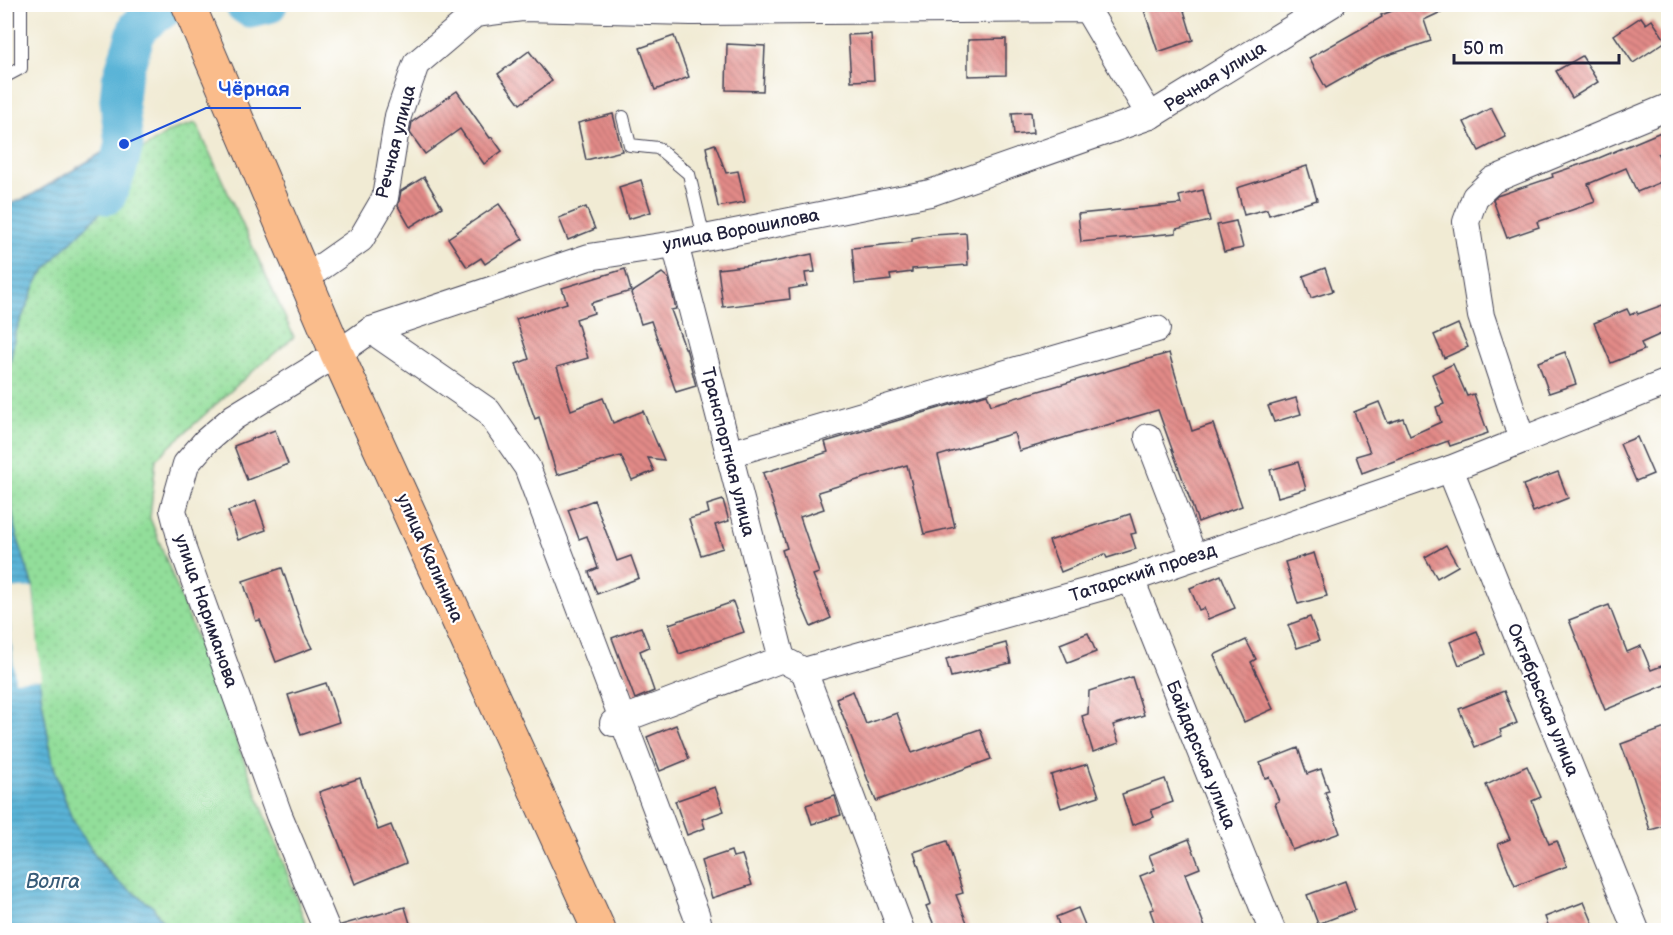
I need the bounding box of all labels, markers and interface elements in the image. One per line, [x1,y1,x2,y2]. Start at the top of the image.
scale bar [1454,27,1619,65]
street label: Речная улица [1160,37,1270,117]
text: 50 m [1463,38,1504,59]
callout: Чёрная [206,70,301,108]
text: Чёрная [218,78,290,102]
street label: Речная улица [372,83,420,201]
street label: улица Ворошилова [661,204,821,255]
street label: Транспортная улица [697,365,759,539]
street label: улица Калинина [392,491,468,626]
street label: улица Нариманова [170,531,242,691]
street label: Татарский проезд [1067,539,1219,607]
street label: Октябрьская улица [1503,620,1583,780]
street label: Байдарская улица [1162,678,1241,833]
water label: Волга [26,870,80,894]

